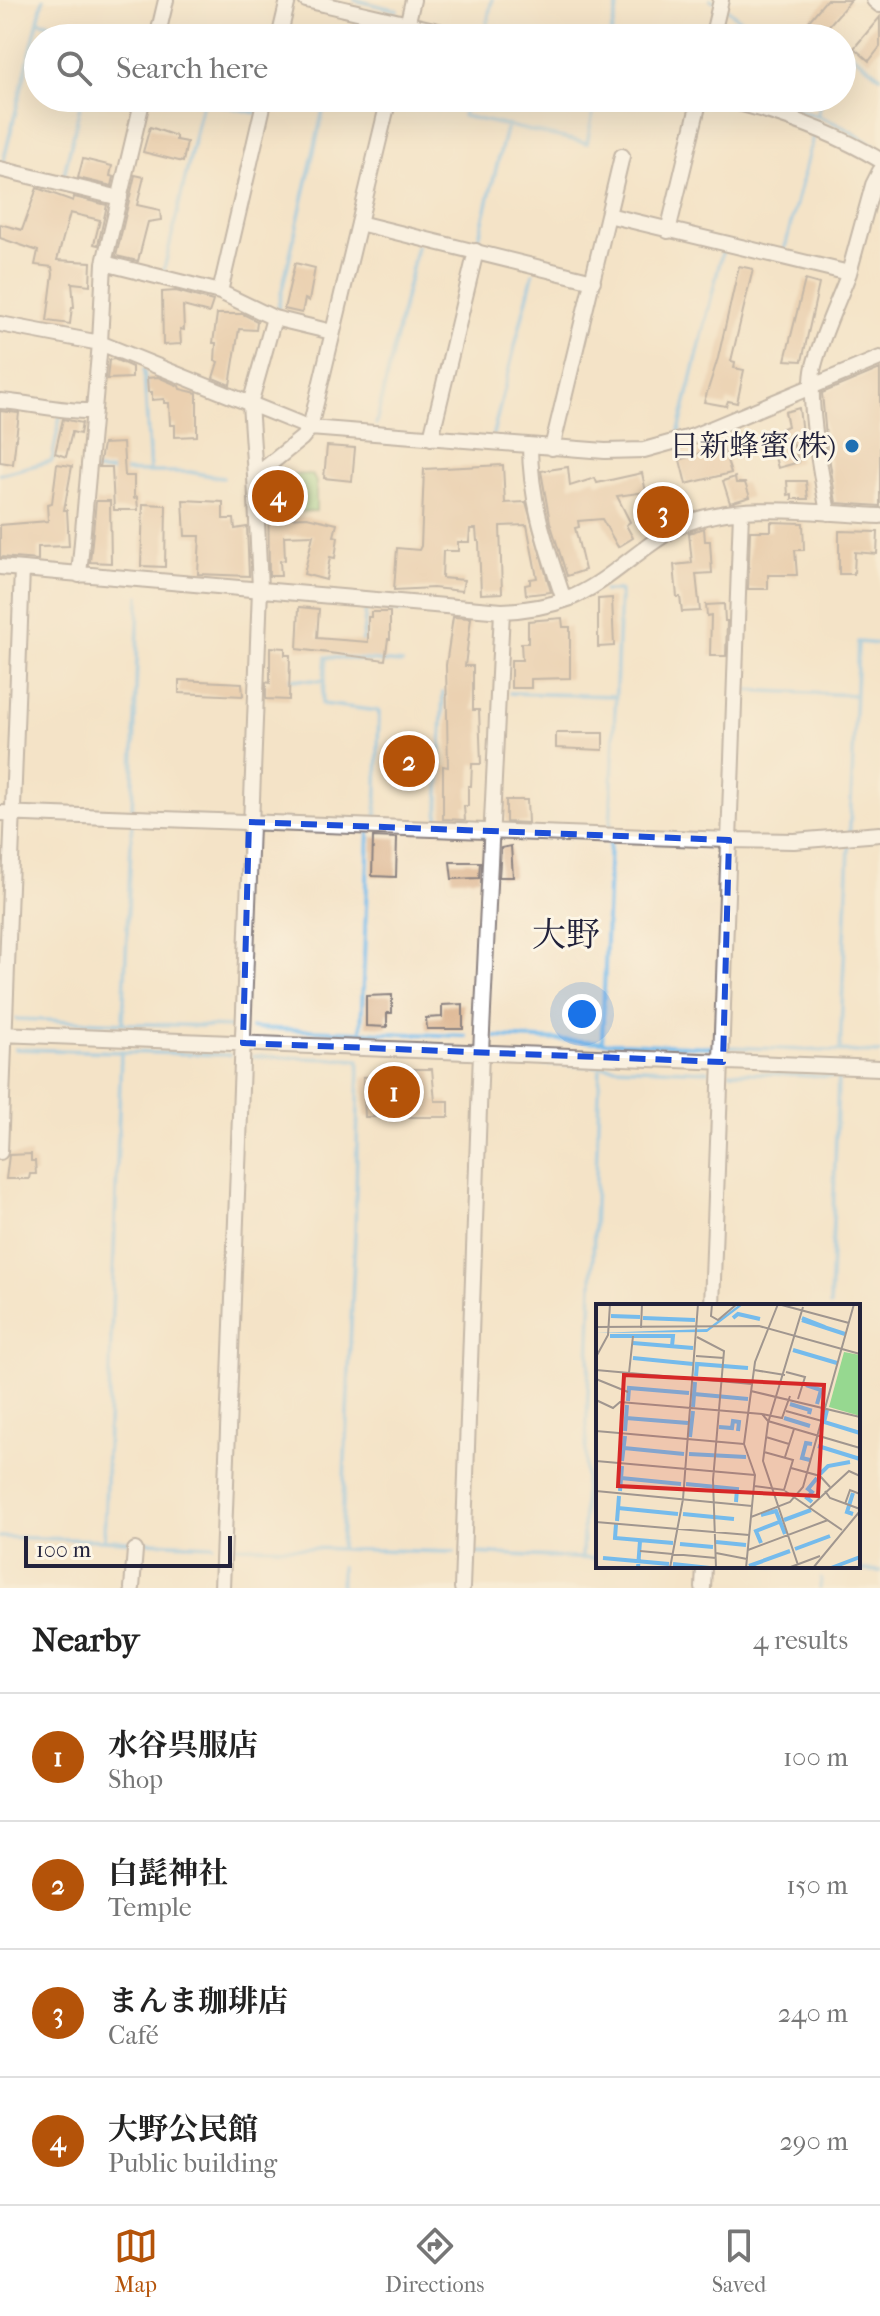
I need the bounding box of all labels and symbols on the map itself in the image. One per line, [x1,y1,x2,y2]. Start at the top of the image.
place label: 日新蜂蜜(株) [669,429,836,464]
marker: 日新蜂蜜(株) [843,437,861,455]
pin: 4 [252,466,304,526]
pin: 3 [637,482,689,542]
pin: 2 [383,731,435,791]
district label: 大野 [532,915,600,955]
your location [562,994,602,1034]
pin: 1 [368,1062,420,1122]
inset map [596,1304,860,1568]
scale bar [24,1532,232,1568]

